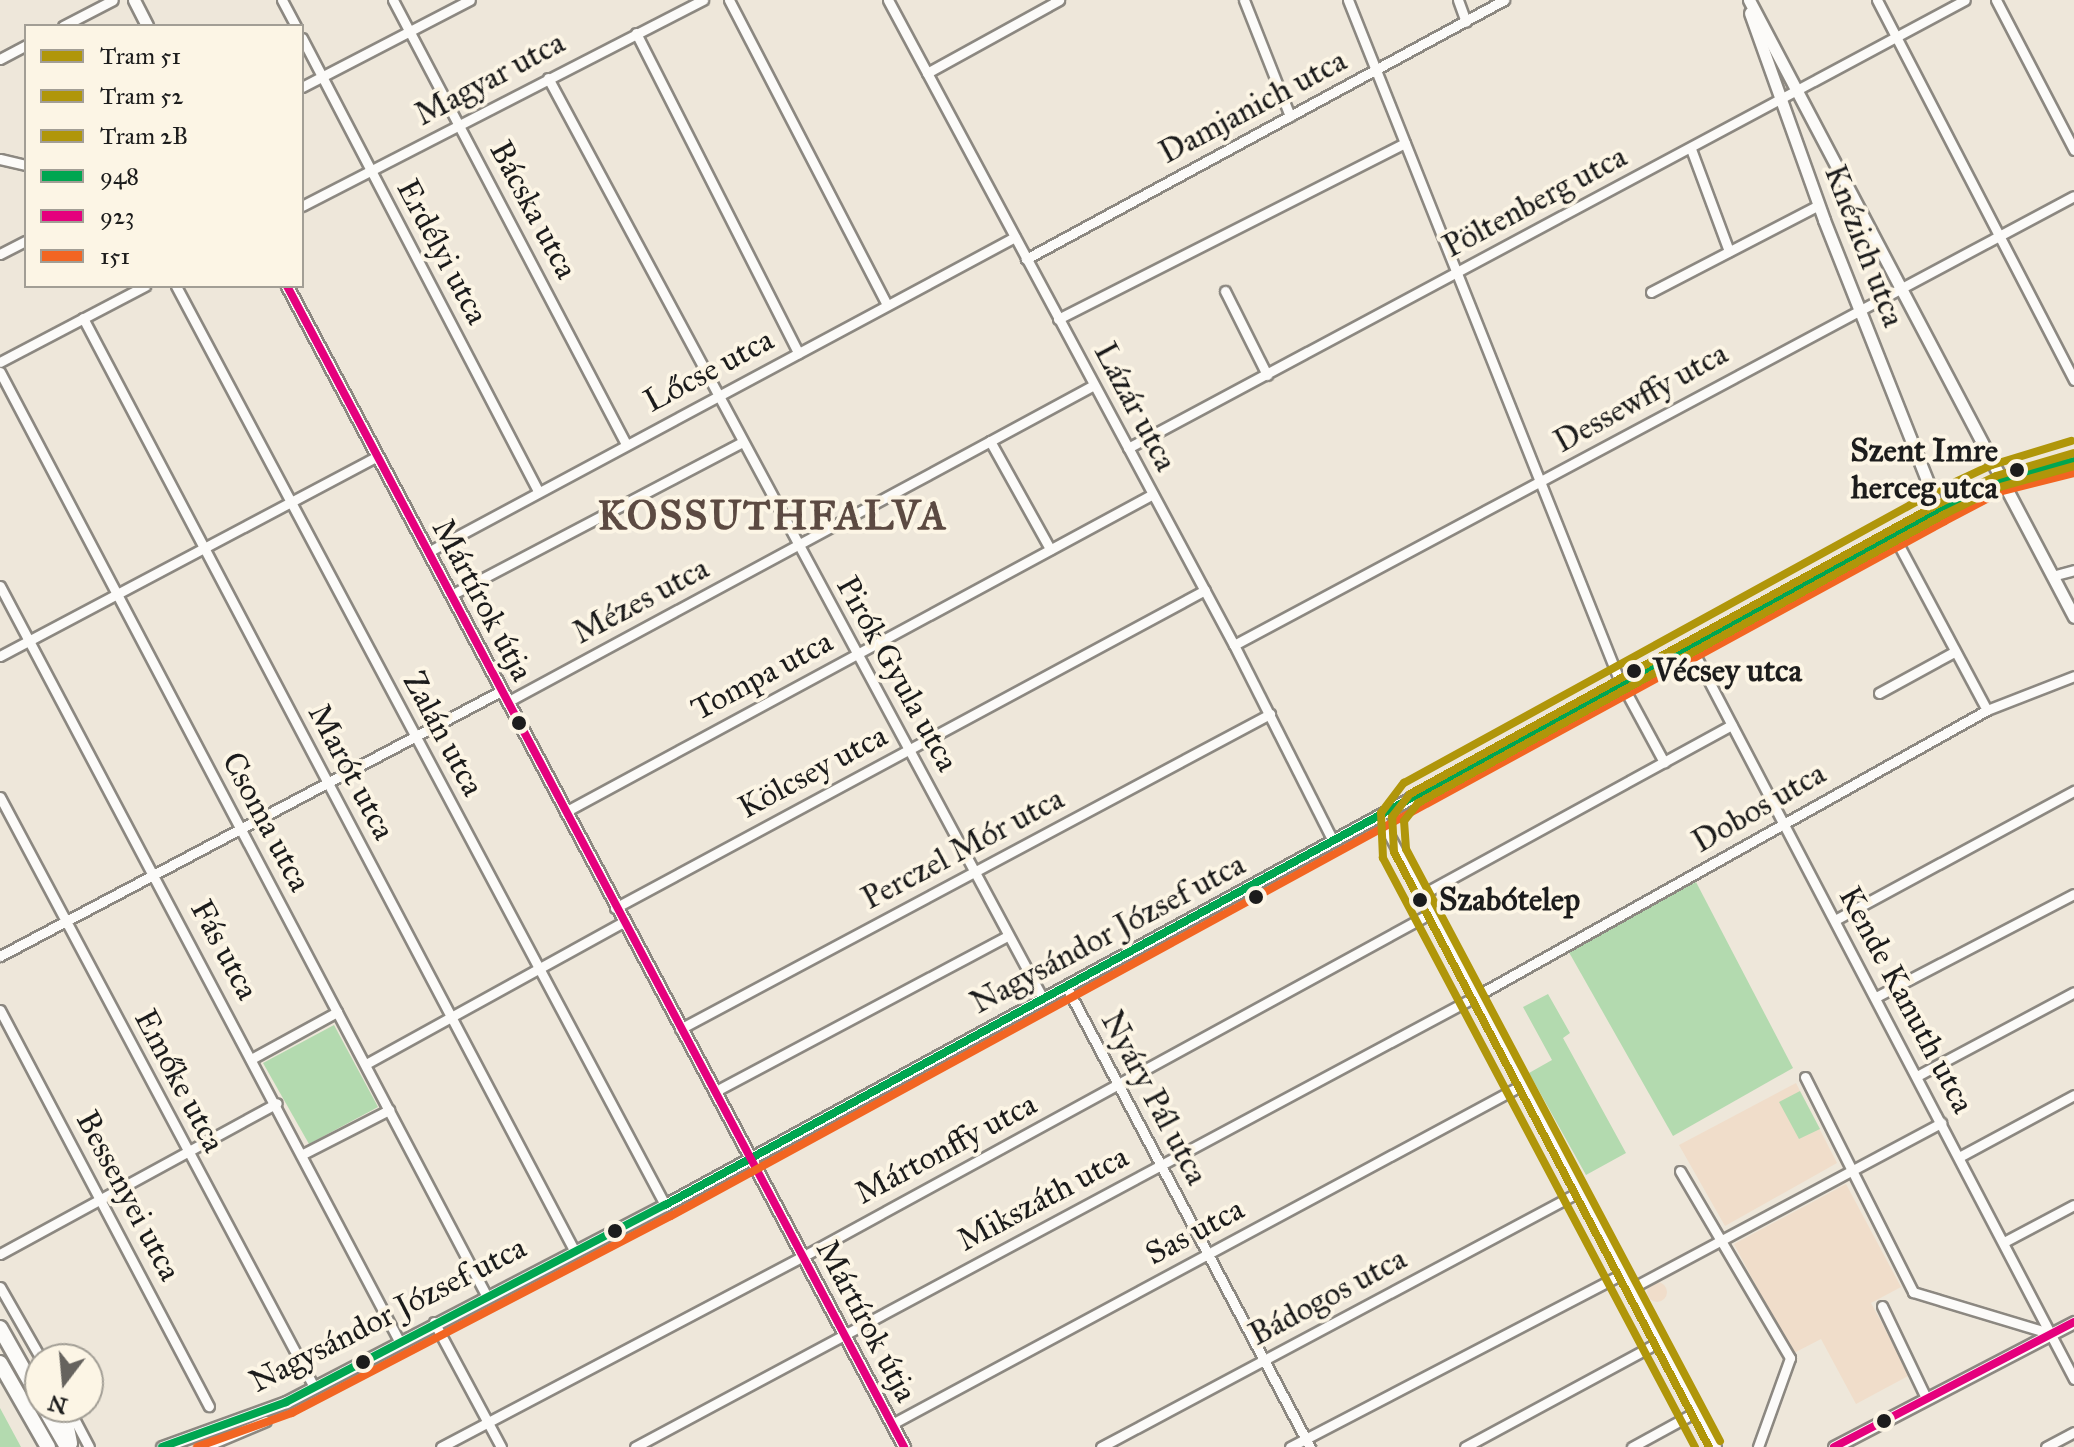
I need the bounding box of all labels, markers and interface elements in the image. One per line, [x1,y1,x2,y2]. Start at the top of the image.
legend [24,24,304,288]
street label: Magyar utca [409,24,571,134]
text: Tram 51 [100,41,181,71]
street label: Damjanich utca [1153,42,1353,172]
text: Tram 52 [100,81,183,111]
text: Tram 2B [100,121,188,151]
street label: Bácska utca [481,135,585,285]
street label: Pöltenberg utca [1437,138,1633,266]
street label: Knézich utca [1816,160,1912,332]
text: 948 [100,161,139,191]
street label: Erdélyi utca [388,173,496,331]
text: 923 [100,201,134,231]
text: 151 [100,241,130,271]
street label: Lőcse utca [638,321,780,421]
street label: Dessewffy utca [1547,335,1735,461]
street label: Lázár utca [1085,336,1185,478]
place label: Szent Imre herceg utca [1850,433,1998,508]
marker: Szent Imre herceg utca [2005,458,2029,482]
district label: KOSSUTHFALVA [598,492,948,540]
street label: Mártírok útja [423,512,541,688]
street label: Mézes utca [567,549,715,653]
street label: Pirók Gyula utca [828,570,966,778]
street label: Tompa utca [685,623,839,729]
place label: Vécsey utca [1653,652,1802,690]
marker: Vécsey utca [1622,659,1646,683]
street label: Zalán utca [394,665,492,803]
street label: Marót utca [299,698,403,846]
unlabelled marker [511,715,527,731]
street label: Kölcsey utca [732,717,894,827]
street label: Csoma utca [213,746,319,898]
street label: Dobos utca [1686,755,1832,861]
street label: Perczel Mór utca [856,780,1070,918]
street label: Nagysándor József utca [964,845,1252,1023]
street label: Kende Kanuth utca [1830,880,1982,1120]
place label: Szabótelep [1439,881,1580,919]
marker: Szabótelep [1408,888,1432,912]
unlabelled marker [1248,889,1264,905]
street label: Fás utca [182,893,266,1007]
street label: Emőke utca [125,1003,233,1159]
street label: Nyáry Pál utca [1092,1005,1216,1191]
street label: Mártonffy utca [849,1085,1043,1213]
street label: Bessenyei utca [67,1104,189,1288]
street label: Mikszáth utca [951,1138,1135,1260]
street label: Sas utca [1139,1190,1251,1274]
unlabelled marker [607,1223,623,1239]
street label: Nagysándor József utca [243,1229,533,1401]
street label: Mártírok útja [807,1233,925,1409]
street label: Bádogos utca [1243,1240,1413,1354]
north arrow [24,1343,104,1423]
unlabelled marker [355,1354,371,1370]
text: N [45,1389,71,1420]
unlabelled marker [1876,1413,1892,1429]

